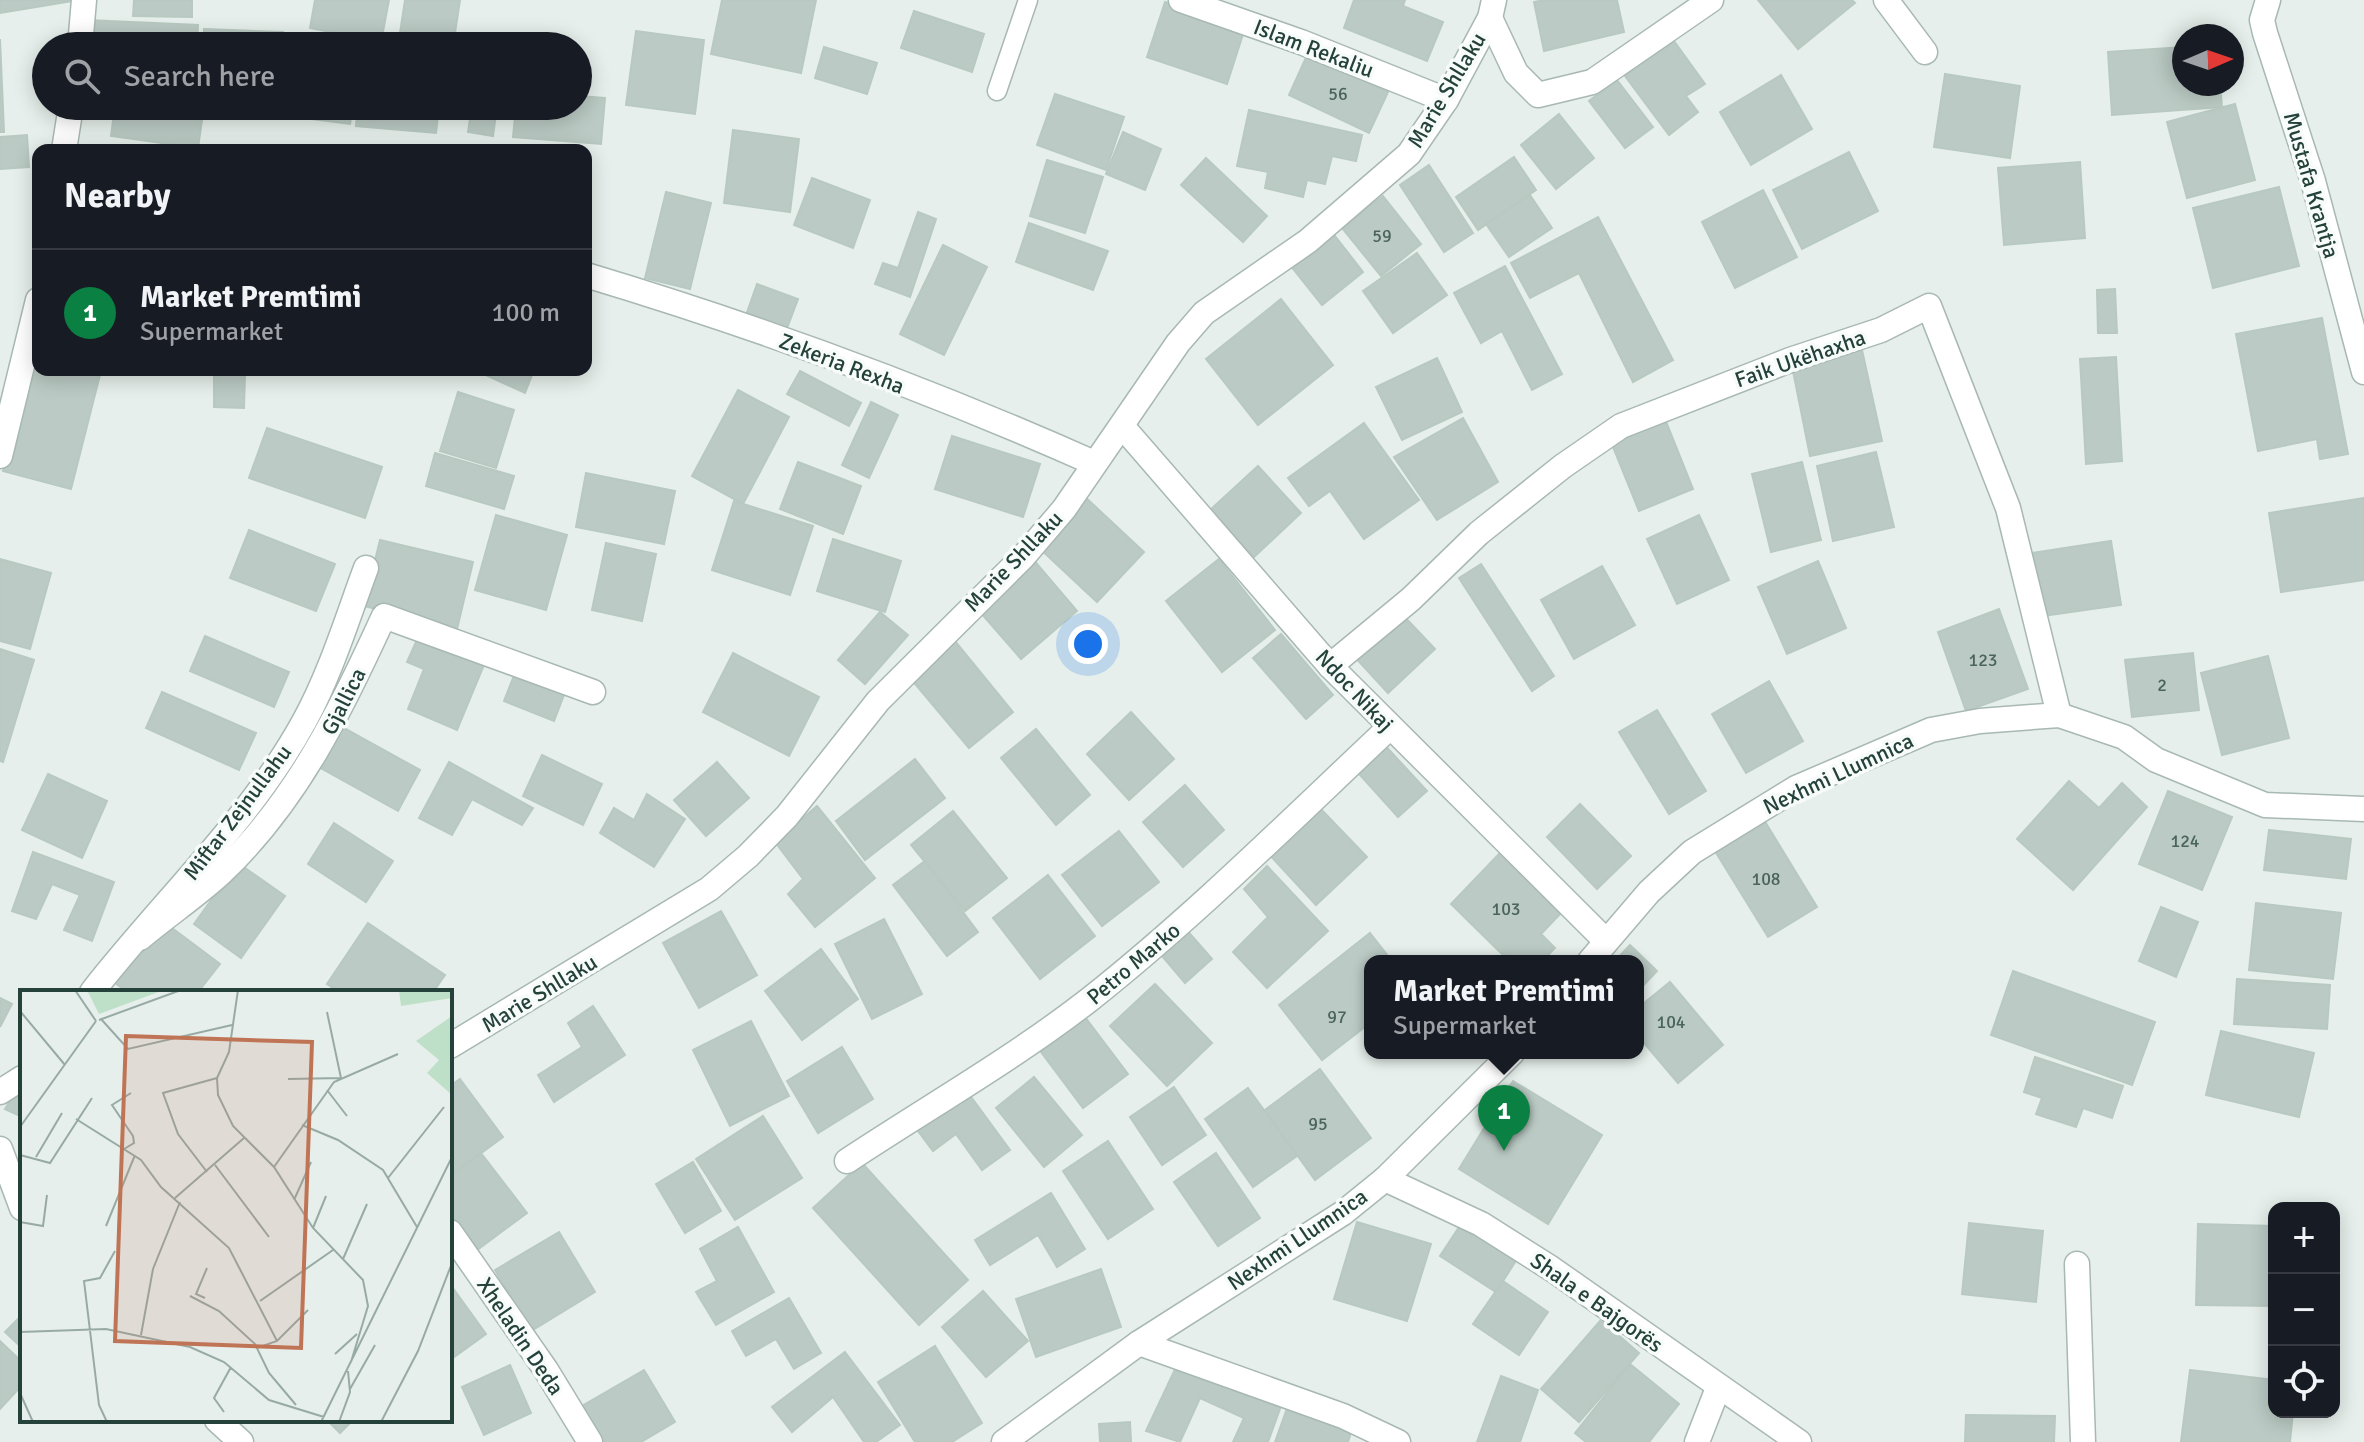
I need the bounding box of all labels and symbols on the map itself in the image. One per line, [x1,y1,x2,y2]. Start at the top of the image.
street label: Islam Rekaliu [1250,13,1378,84]
north arrow [2172,24,2244,96]
street label: Marie Shllaku [1401,28,1491,153]
house number: 56 [1328,83,1348,105]
street label: Mustafa Krantja [2278,109,2345,261]
house number: 59 [1372,225,1392,247]
street label: Faik Ukëhaxha [1731,323,1869,393]
street label: Zekeria Rexha [775,327,908,400]
street label: Marie Shllaku [959,505,1068,617]
your location [1068,624,1108,664]
street label: Ndoc Nikaj [1310,644,1399,737]
house number: 123 [1968,649,1998,671]
street label: Gjallica [315,663,372,739]
house number: 2 [2157,674,2167,696]
street label: Nexhmi Llumnica [1759,727,1918,820]
street label: Miftar Zejnullahu [178,739,297,885]
house number: 124 [2170,830,2200,852]
house number: 108 [1751,868,1781,890]
house number: 103 [1491,898,1521,920]
street label: Petro Marko [1081,917,1186,1010]
street label: Marie Shllaku [477,948,602,1038]
inset map [20,990,452,1422]
house number: 97 [1327,1006,1347,1028]
house number: 104 [1656,1011,1686,1033]
pin: 1 [1478,1085,1530,1151]
house number: 95 [1308,1113,1328,1135]
street label: Nexhmi Llumnica [1222,1183,1372,1296]
street label: Shala e Bajgorës [1525,1247,1668,1358]
street label: Xheladin Deda [471,1272,570,1400]

